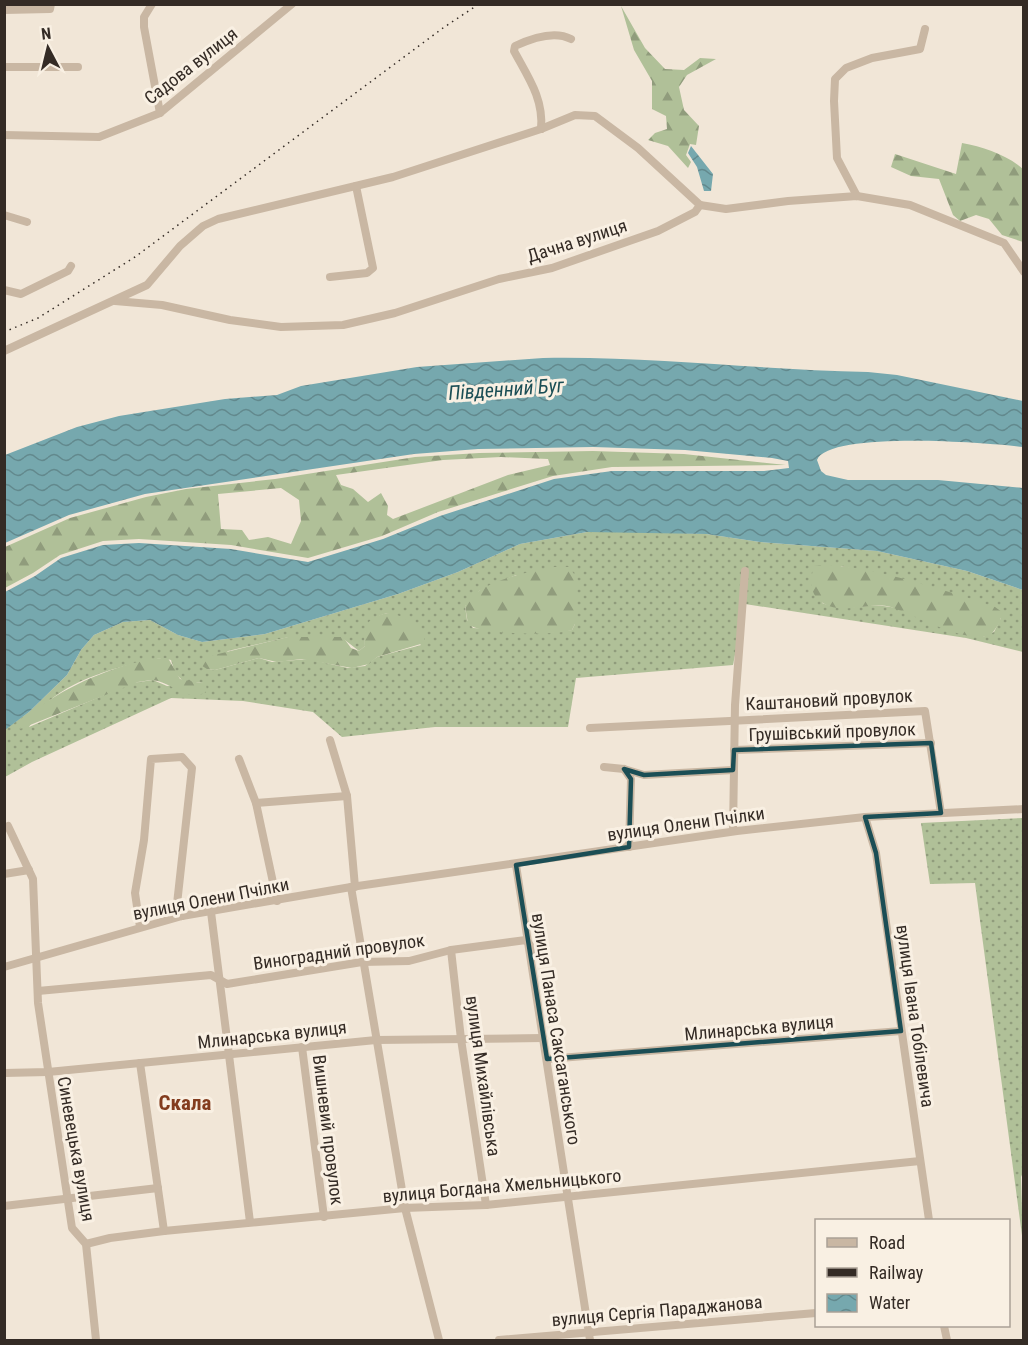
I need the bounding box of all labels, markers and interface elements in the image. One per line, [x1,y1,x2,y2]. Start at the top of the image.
north arrow [18,18,78,78]
street label: Садова вулиця [140,23,241,108]
text: N [40,24,52,44]
street label: Дачна вулиця [524,215,629,267]
water label: Південний Буг [447,373,565,405]
street label: Каштановий провулок [745,685,913,714]
street label: Грушівський провулок [748,718,916,745]
street label: вулиця Олени Пчілки [606,802,766,845]
street label: вулиця Олени Пчілки [131,873,291,924]
street label: вулиця Панаса Саксаганського [528,912,585,1146]
street label: вулиця Івана Тобілевича [892,923,939,1109]
street label: Виноградний провулок [252,929,426,974]
street label: вулиця Михайлівська [462,994,505,1158]
street label: Млинарська вулиця [683,1011,834,1044]
street label: Млинарська вулиця [196,1016,348,1053]
street label: Вишневий провулок [309,1054,348,1206]
street label: Синевецька вулиця [53,1075,100,1223]
district label: Скала [159,1091,212,1115]
street label: вулиця Богдана Хмельницького [382,1165,622,1206]
legend [815,1219,1010,1327]
text: Road [869,1232,905,1253]
text: Railway [869,1262,924,1283]
street label: вулиця Сергія Параджанова [551,1291,763,1330]
text: Water [869,1292,911,1313]

